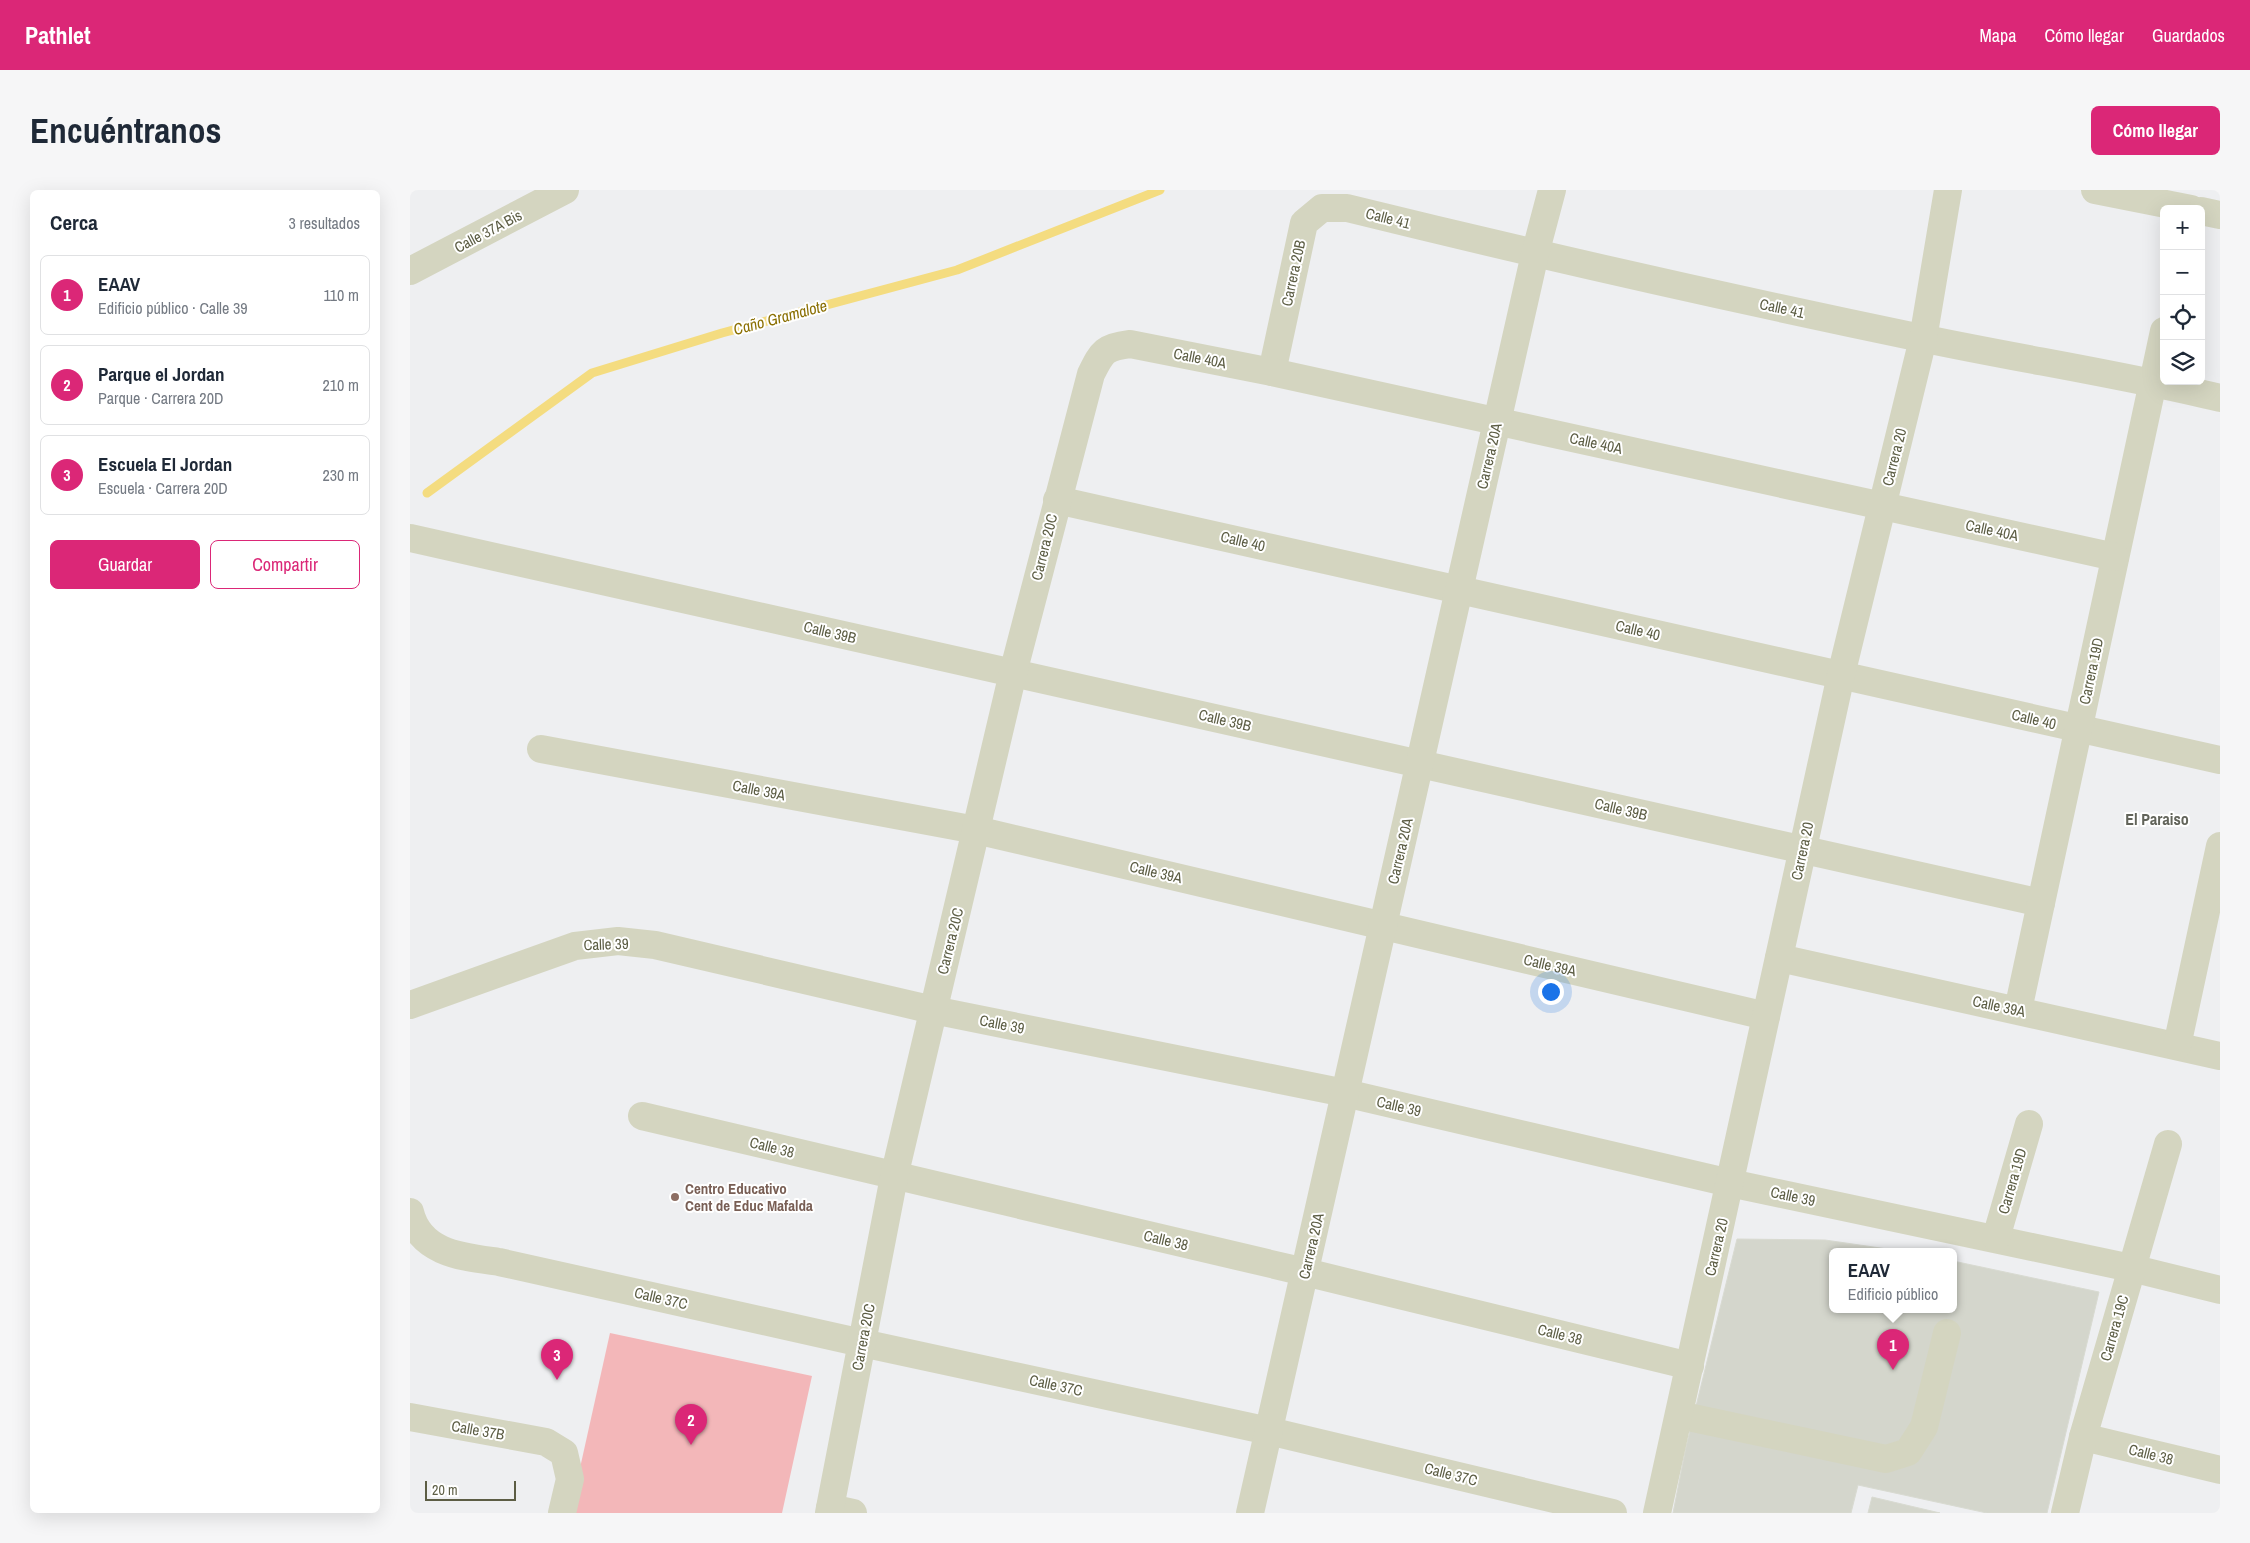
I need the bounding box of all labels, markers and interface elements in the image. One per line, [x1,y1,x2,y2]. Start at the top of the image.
text: Pathlet [25,19,91,51]
text: Mapa [1979,23,2016,48]
text: Cómo llegar [2044,23,2124,48]
text: Guardados [2152,23,2225,48]
button: Cómo llegar [2091,106,2220,155]
text: Encuéntranos [30,107,221,154]
street label: Calle 41 [1364,202,1413,234]
street label: Calle 37A Bis [450,204,526,258]
map controls [2160,205,2205,385]
button: + [2160,205,2205,250]
text: Cerca [50,208,98,237]
text: 3 resultados [289,212,360,234]
street label: Carrera 20B [1276,238,1310,308]
button: − [2160,250,2205,295]
text: EAAV [98,271,140,297]
text: 1 [63,284,71,306]
text: 110 m [323,284,359,306]
street label: Calle 41 [1758,293,1806,323]
water label: Caño Gramalote [731,294,829,340]
button: locate [2160,295,2205,340]
text: Edificio público · Calle 39 [98,297,248,319]
button: layers [2160,340,2205,385]
street label: Calle 40A [1172,343,1229,374]
text: Parque el Jordan [98,361,224,387]
text: 2 [63,374,71,396]
text: 210 m [323,374,359,396]
text: Parque · Carrera 20D [98,387,223,409]
street label: Carrera 20A [1471,420,1507,491]
street label: Carrera 20 [1877,426,1911,488]
street label: Calle 40A [1568,427,1625,459]
text: Escuela El Jordan [98,451,232,477]
text: 3 [63,464,71,486]
text: 230 m [323,464,359,486]
text: Escuela · Carrera 20D [98,477,228,499]
street label: Carrera 20C [1026,512,1062,582]
street label: Calle 40A [1964,514,2021,546]
street label: Calle 40 [1219,526,1267,556]
button: Guardar [50,540,200,589]
button: Compartir [210,540,360,589]
street label: Calle 40 [1614,615,1662,645]
street label: Calle 39B [802,616,858,648]
street label: Carrera 19D [2074,636,2108,706]
street label: Calle 39B [1197,704,1253,736]
street label: Calle 40 [2010,704,2058,734]
street label: Calle 39A [731,775,788,806]
street label: Calle 39B [1593,793,1649,825]
district label: El Paraiso [2125,808,2189,830]
street label: Carrera 20A [1382,815,1418,886]
street label: Carrera 20 [1786,820,1818,882]
street label: Calle 39A [1128,856,1185,888]
street label: Carrera 20C [932,906,968,976]
street label: Calle 39 [583,933,629,955]
street label: Calle 39A [1522,949,1579,981]
your location [1538,979,1564,1005]
street label: Calle 39A [1971,990,2028,1022]
street label: Calle 39 [978,1009,1026,1039]
street label: Calle 39 [1375,1091,1423,1121]
street label: Calle 38 [748,1131,797,1163]
street label: Carrera 19D [1993,1145,2031,1216]
place label: Centro Educativo Cent de Educ Mafalda [685,1178,813,1216]
street label: Calle 39 [1769,1181,1817,1211]
marker: Centro Educativo Cent de Educ Mafalda [669,1191,681,1203]
street label: Carrera 20A [1293,1210,1329,1281]
street label: Carrera 20 [1699,1216,1733,1278]
street label: Calle 38 [1142,1225,1190,1255]
popup [1829,1248,1957,1313]
text: EAAV [1848,1257,1890,1283]
street label: Calle 37C [632,1282,690,1314]
text: Edificio público [1848,1283,1938,1305]
street label: Carrera 19C [2095,1292,2133,1363]
street label: Carrera 20C [846,1302,880,1372]
street label: Calle 38 [1536,1318,1585,1350]
pin: 1 [1877,1329,1909,1370]
pin: 3 [541,1339,573,1380]
street label: Calle 37C [1027,1369,1085,1401]
pin: 2 [675,1404,707,1445]
street label: Calle 37B [450,1415,506,1445]
street label: Calle 38 [2127,1438,2176,1470]
street label: Calle 37C [1422,1457,1480,1491]
scale bar [425,1478,516,1501]
text: 20 m [432,1481,458,1499]

